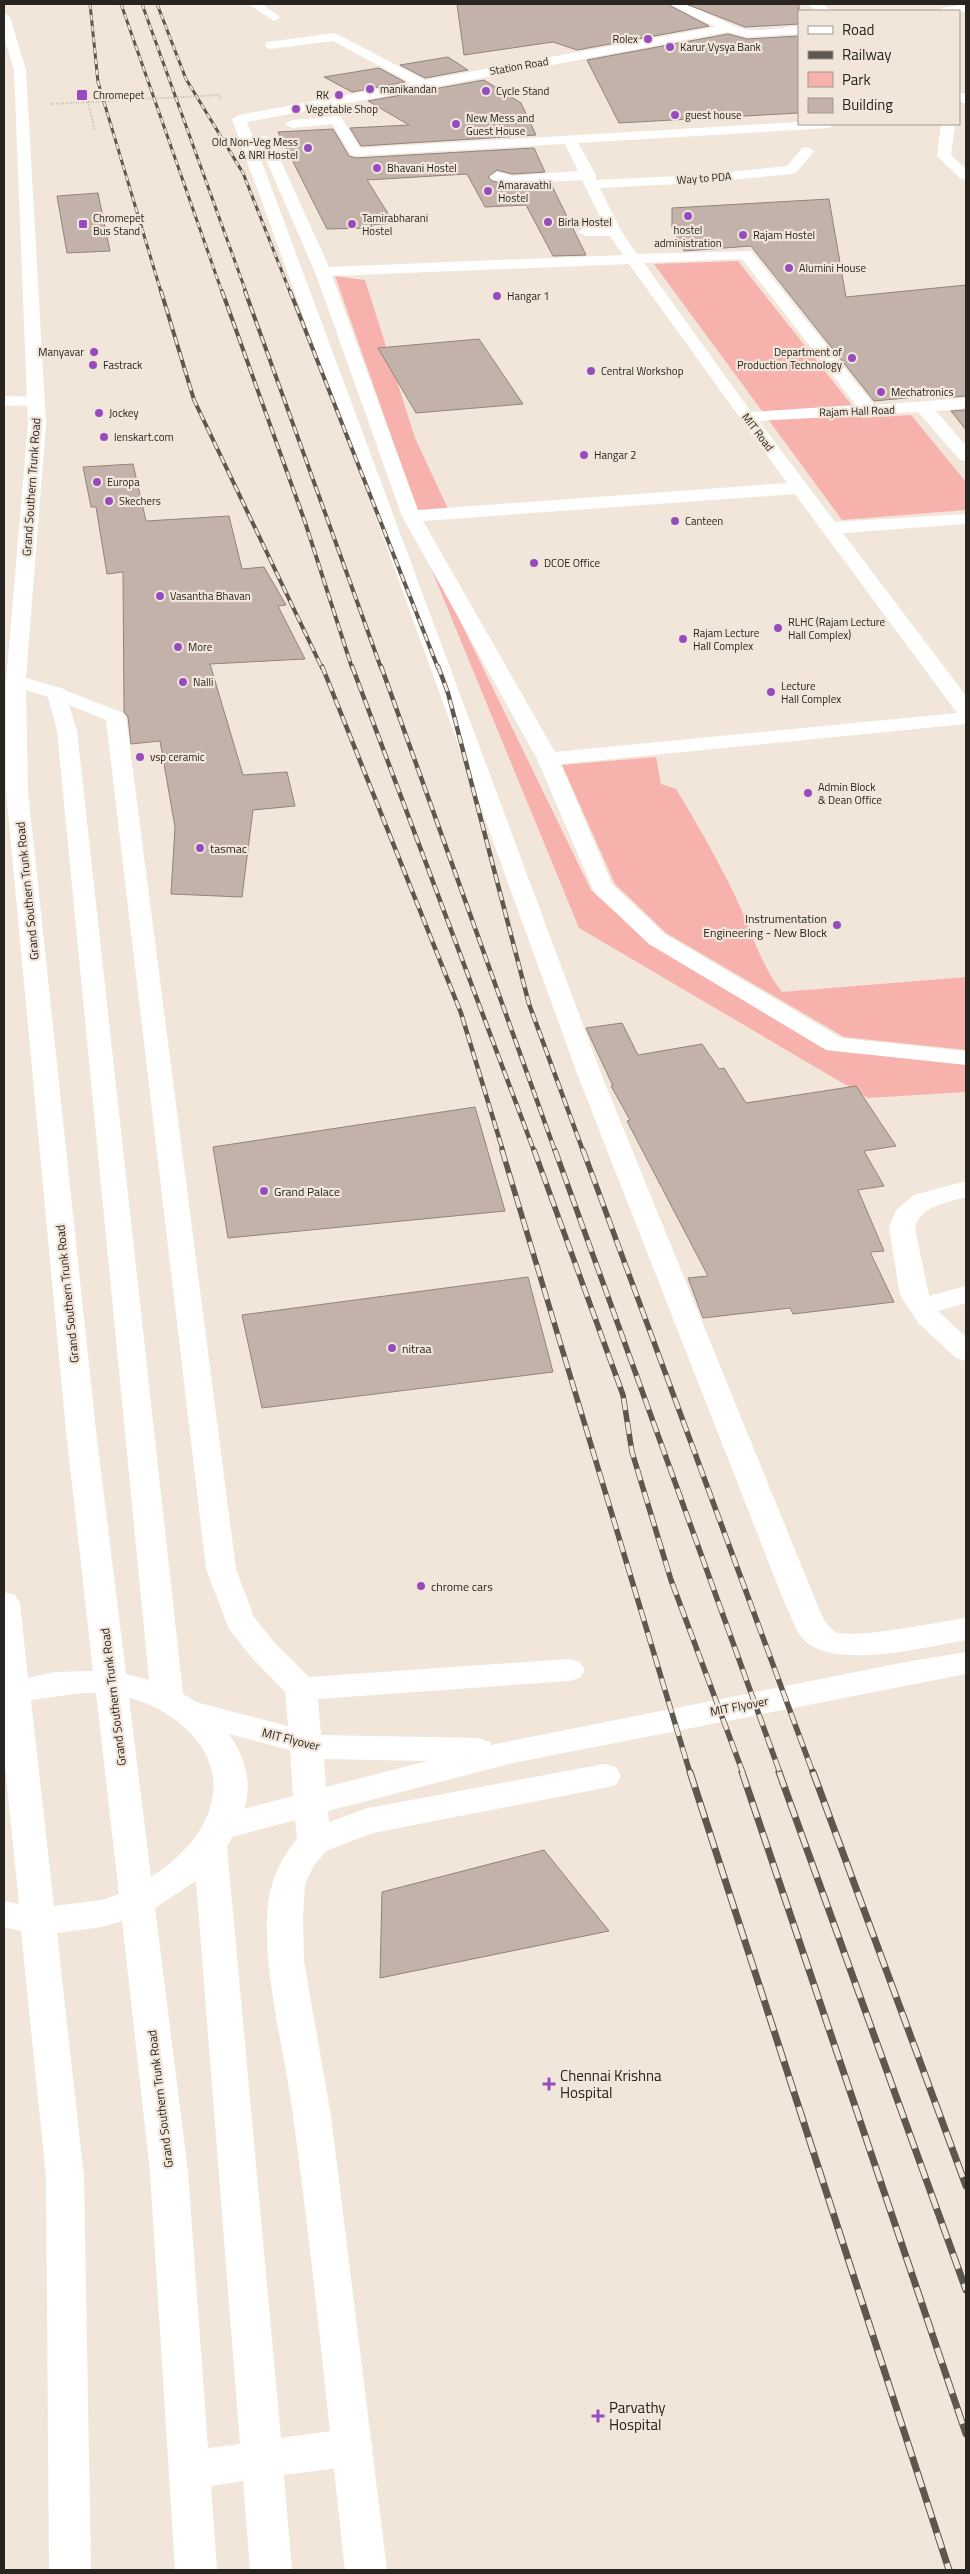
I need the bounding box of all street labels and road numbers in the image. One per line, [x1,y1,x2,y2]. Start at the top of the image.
street label: Station Road [488,53,550,79]
street label: Way to PDA [676,168,732,188]
street label: Rajam Hall Road [819,402,895,420]
street label: MIT Road [738,410,778,455]
street label: Grand Southern Trunk Road [17,417,45,557]
street label: Grand Southern Trunk Road [10,821,44,961]
street label: Grand Southern Trunk Road [50,1224,84,1364]
street label: Grand Southern Trunk Road [95,1627,131,1767]
street label: MIT Flyover [708,1691,770,1721]
street label: MIT Flyover [260,1723,322,1755]
street label: Grand Southern Trunk Road [142,2029,178,2169]

